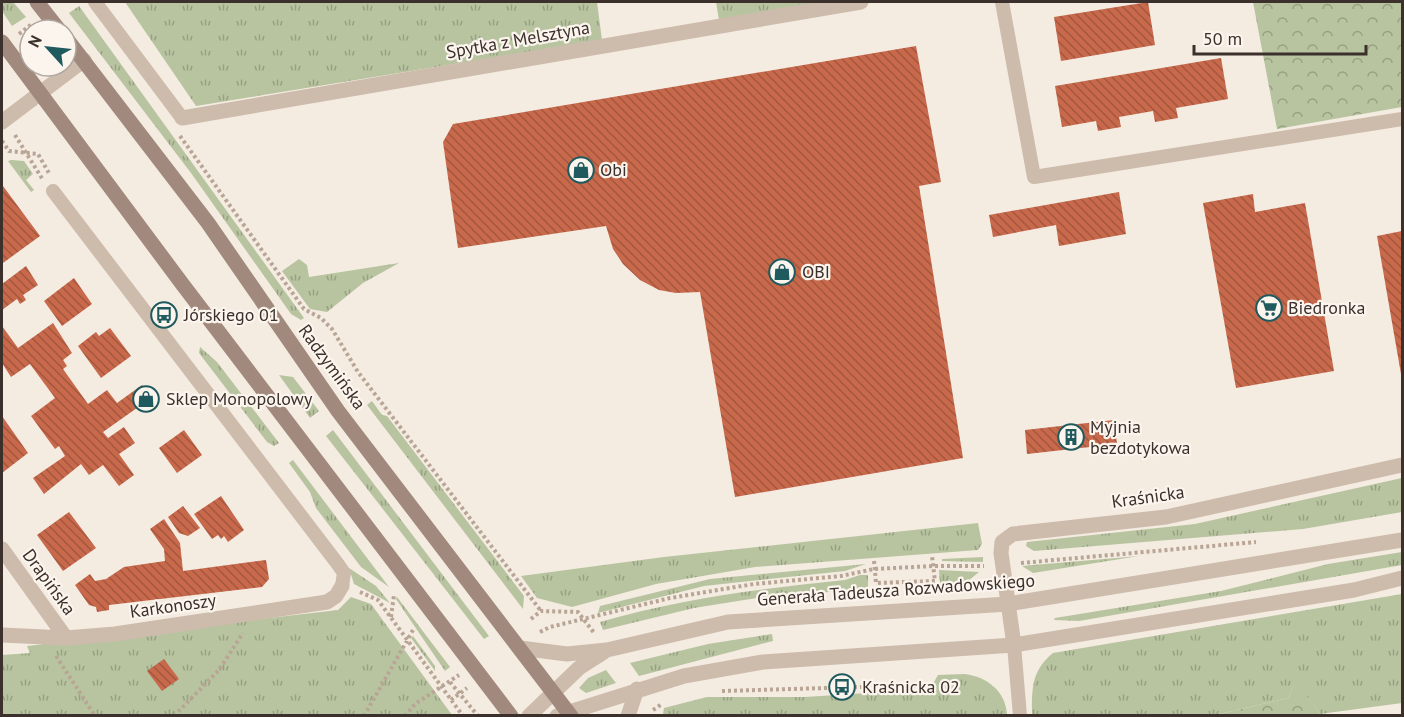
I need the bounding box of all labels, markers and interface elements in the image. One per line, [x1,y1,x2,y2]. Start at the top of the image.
street label: Spytka z Melsztyna [444,16,591,63]
north arrow [18,18,78,78]
scale bar [1194,18,1366,56]
text: 50 m [1203,27,1242,50]
text: N [23,32,46,50]
shop icon: Obi [566,155,596,185]
place label: Obi [600,158,627,181]
shop icon: OBI [767,257,797,287]
place label: OBI [802,260,830,283]
supermarket icon: Biedronka [1254,293,1284,323]
place label: Biedronka [1288,296,1365,319]
bus stop icon: Jórskiego 01 [149,300,179,330]
place label: Jórskiego 01 [183,303,279,326]
street label: Radzymińska [294,320,371,414]
shop icon: Sklep Monopolowy [131,384,161,414]
place label: Sklep Monopolowy [166,387,313,410]
place label: Myjnia bezdotykowa [1090,415,1191,459]
building icon: Myjnia bezdotykowa [1056,422,1086,452]
street label: Kraśnicka [1110,480,1186,513]
street label: Drapińska [18,544,81,619]
street label: Generała Tadeusza Rozwadowskiego [756,568,1036,611]
street label: Karkonoszy [128,588,218,623]
bus stop icon: Kraśnicka 02 [827,672,857,702]
place label: Kraśnicka 02 [862,675,960,698]

